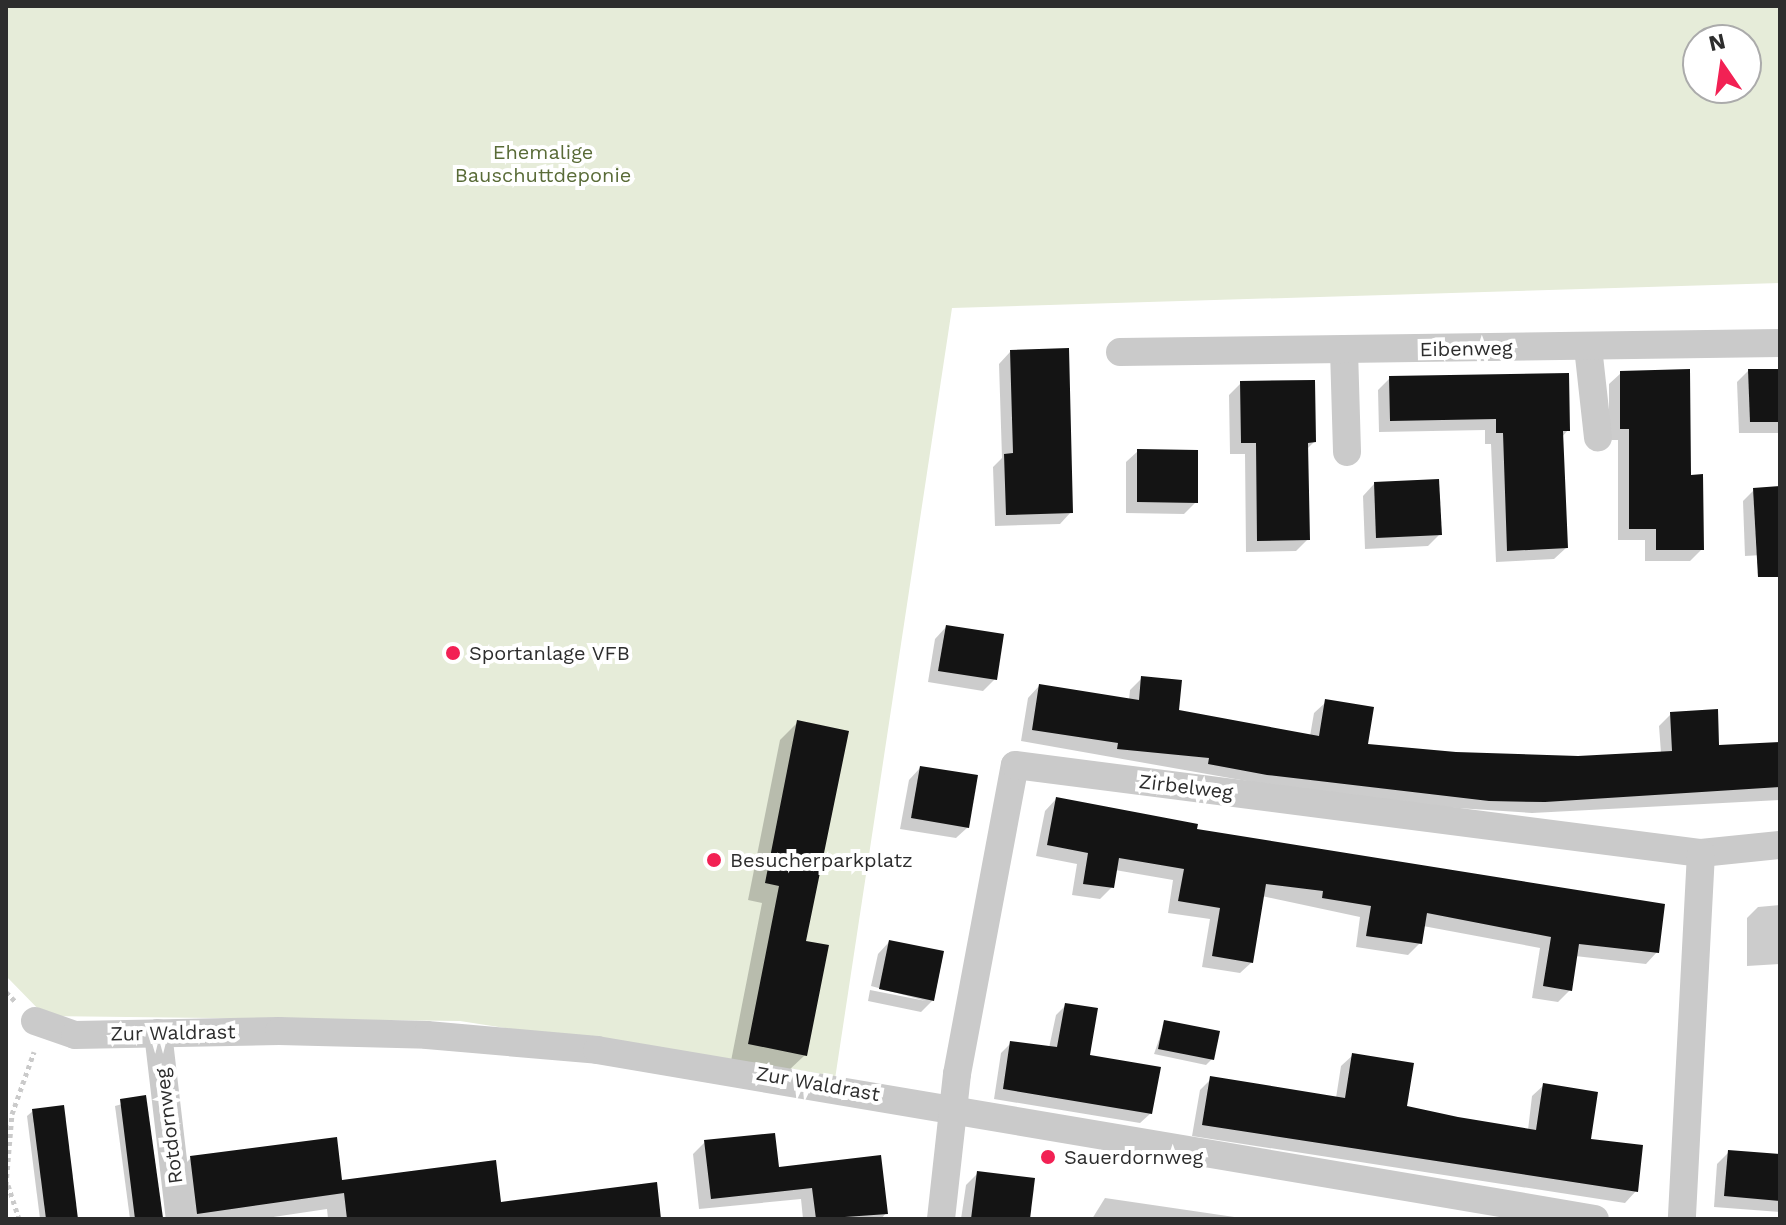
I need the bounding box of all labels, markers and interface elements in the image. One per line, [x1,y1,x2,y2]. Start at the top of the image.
north arrow [1682,24,1762,104]
text: N [1706,28,1728,56]
park label: Ehemalige Bauschuttdeponie [455,141,631,188]
street label: Eibenweg [1419,336,1513,362]
place label: Sportanlage VFB [469,641,631,665]
marker: Sportanlage VFB [444,644,462,662]
street label: Zirbelweg [1138,769,1234,805]
place label: Besucherparkplatz [730,848,913,872]
marker: Besucherparkplatz [705,851,723,869]
street label: Zur Waldrast [110,1020,236,1046]
street label: Zur Waldrast [754,1061,882,1107]
street label: Rotdornweg [150,1067,188,1185]
place label: Sauerdornweg [1064,1145,1203,1169]
marker: Sauerdornweg [1039,1148,1057,1166]

